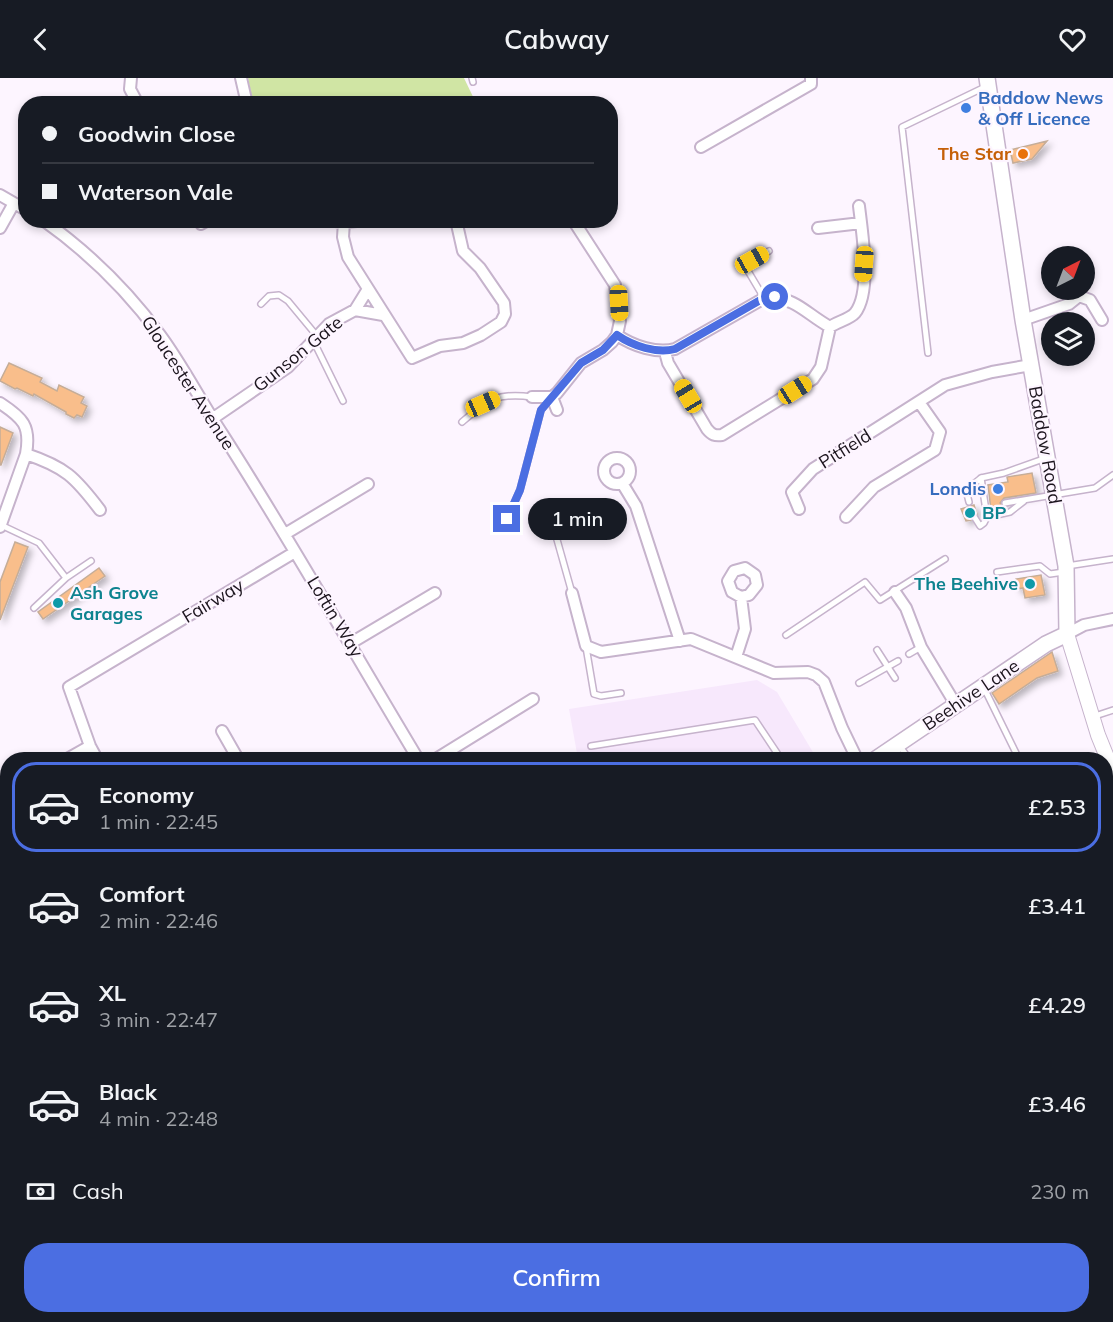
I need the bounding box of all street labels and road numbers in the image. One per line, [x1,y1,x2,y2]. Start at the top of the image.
street label: Gloucester Avenue [136,311,240,454]
street label: Gunson Gate [248,311,347,397]
street label: Baddow Road [1024,384,1067,506]
street label: Pitfield [814,424,875,474]
street label: Loftin Way [302,572,369,662]
street label: Fairway [178,573,248,628]
street label: Beehive Lane [918,654,1023,735]

